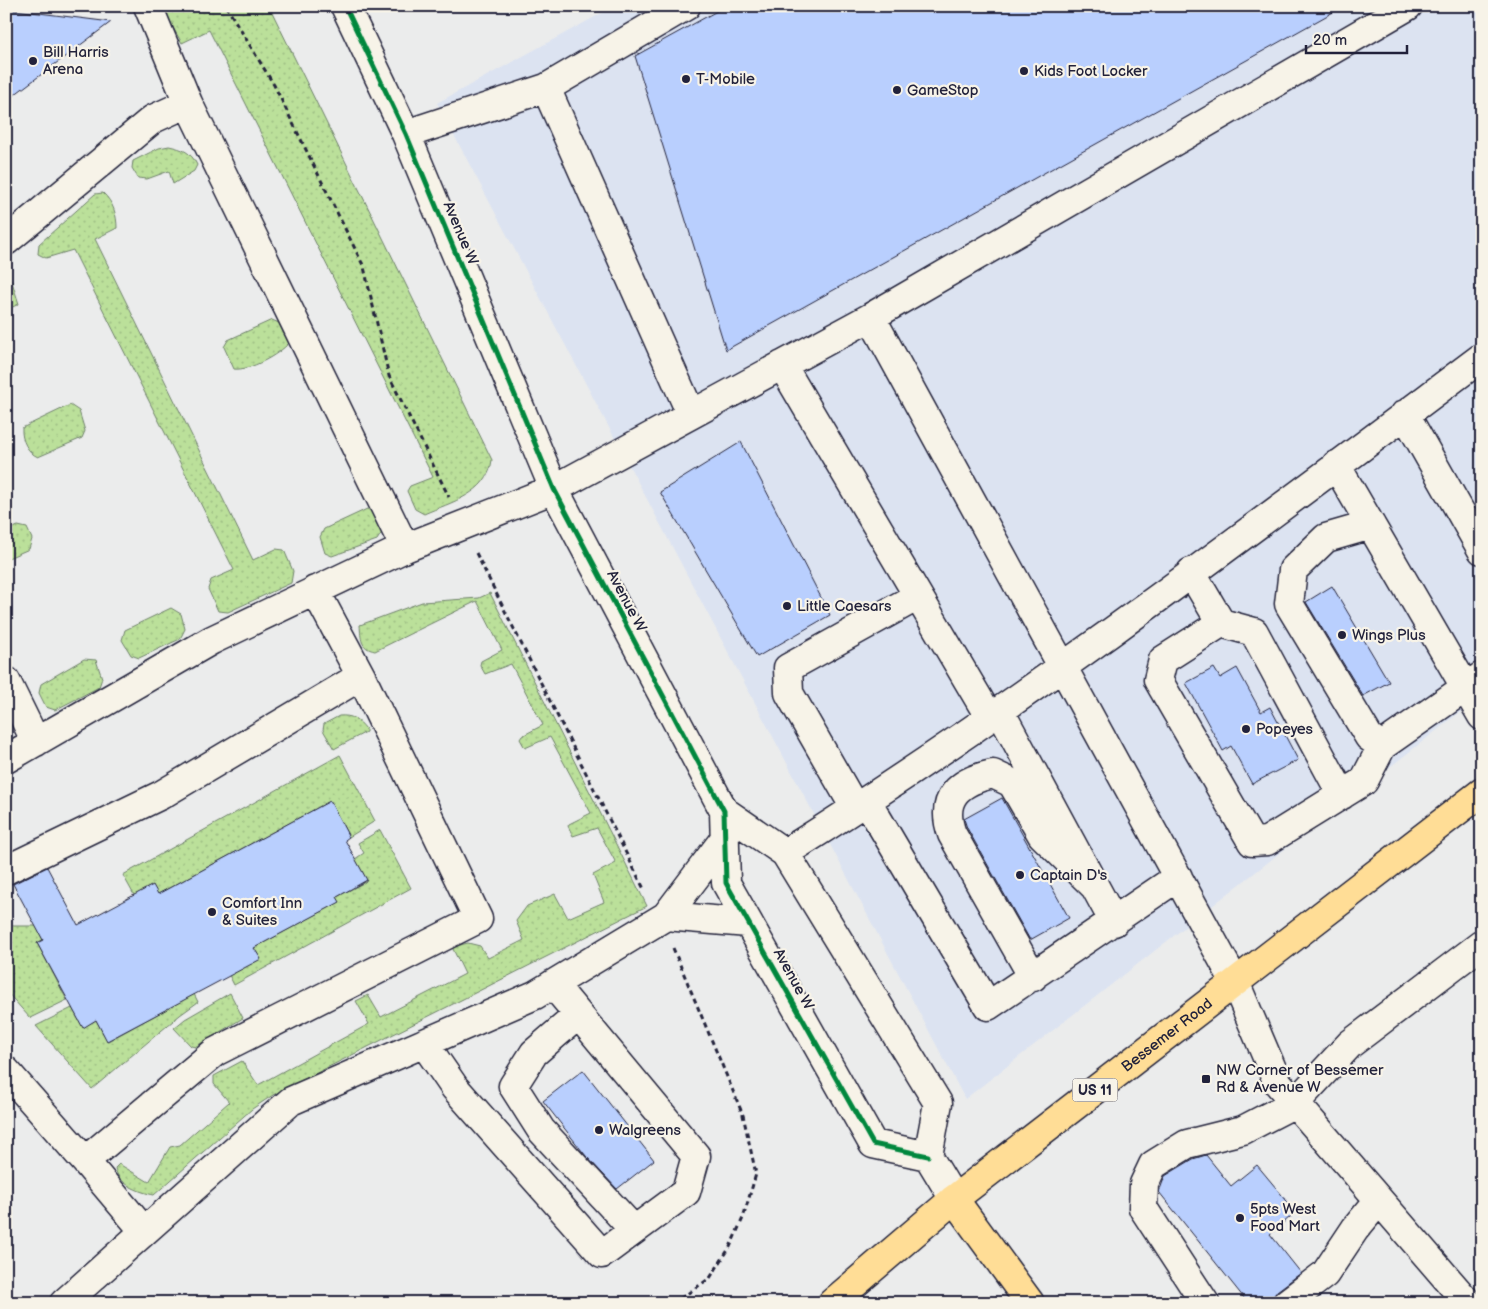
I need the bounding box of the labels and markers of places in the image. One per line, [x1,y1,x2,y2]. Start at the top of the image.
place label: Bill Harris Arena [43,43,109,79]
marker: Bill Harris Arena [27,55,39,67]
place label: Kids Foot Locker [1034,62,1148,81]
marker: Kids Foot Locker [1018,65,1030,77]
place label: T-Mobile [696,70,755,89]
marker: T-Mobile [680,73,692,85]
place label: GameStop [907,81,979,100]
marker: GameStop [891,84,903,96]
place label: Little Caesars [797,597,892,616]
marker: Little Caesars [781,600,793,612]
place label: Wings Plus [1352,626,1426,645]
marker: Wings Plus [1336,629,1348,641]
place label: Popeyes [1256,720,1314,739]
marker: Popeyes [1240,723,1252,735]
place label: Captain D's [1030,866,1108,885]
marker: Captain D's [1014,869,1026,881]
place label: Comfort Inn & Suites [222,894,302,930]
marker: Comfort Inn & Suites [206,906,218,918]
place label: NW Corner of Bessemer Rd & Avenue W [1216,1061,1384,1097]
marker: NW Corner of Bessemer Rd & Avenue W [1200,1073,1212,1085]
place label: Walgreens [609,1121,682,1140]
marker: Walgreens [593,1124,605,1136]
place label: 5pts West Food Mart [1250,1200,1320,1236]
marker: 5pts West Food Mart [1234,1212,1246,1224]

